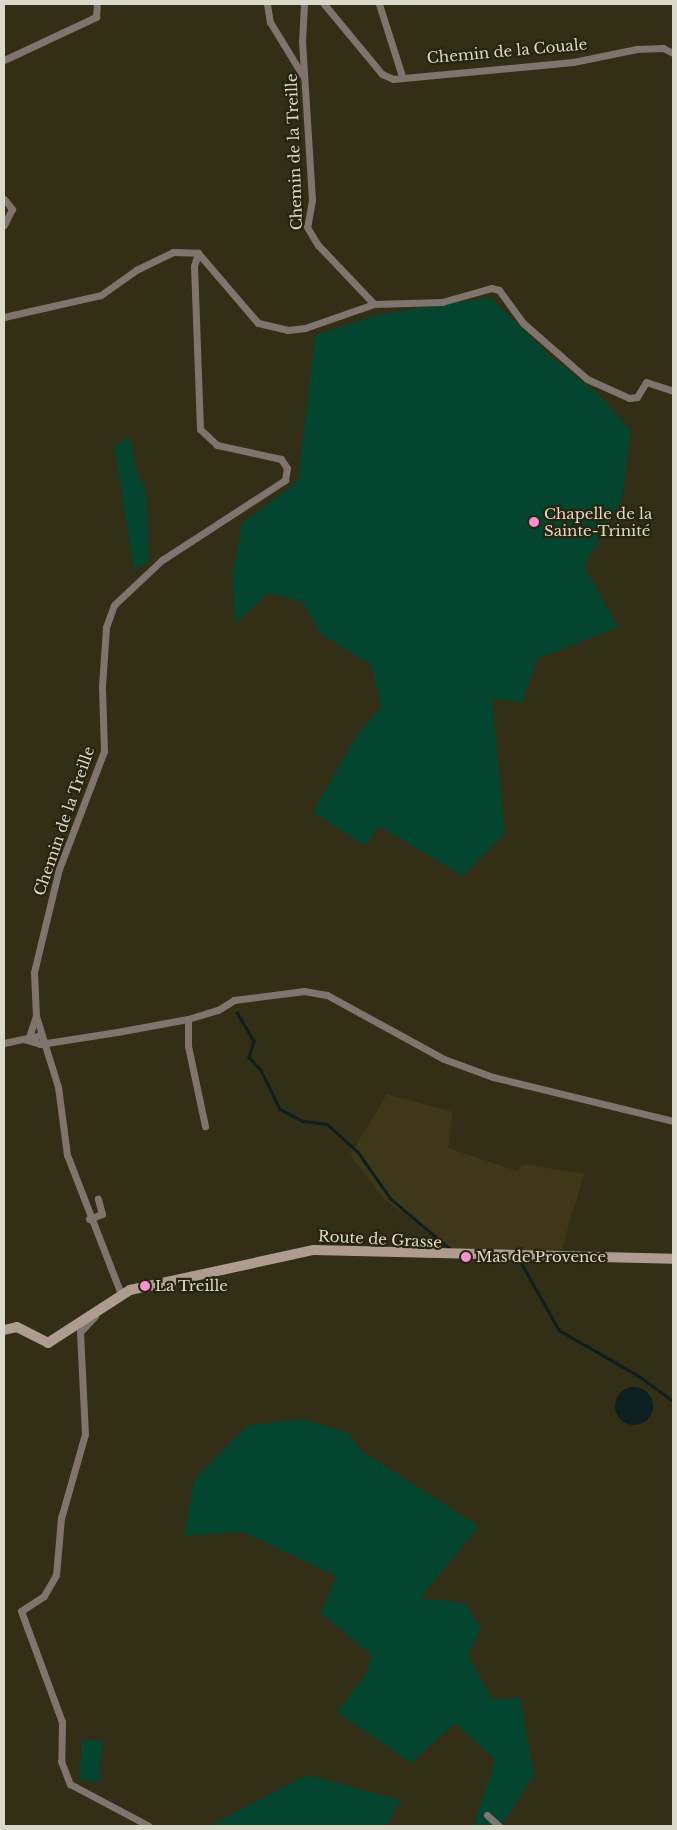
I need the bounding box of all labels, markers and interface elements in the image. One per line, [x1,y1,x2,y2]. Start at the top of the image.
street label: Chemin de la Couale [426,35,588,67]
street label: Chemin de la Treille [282,73,306,231]
place label: Chapelle de la Sainte-Trinité [544,504,652,539]
marker: Chapelle de la Sainte-Trinité [528,516,540,528]
street label: Chemin de la Treille [30,744,98,898]
street label: Route de Grasse [318,1227,442,1251]
place label: Mas de Provence [476,1248,606,1266]
marker: Mas de Provence [460,1251,472,1263]
place label: La Treille [155,1277,229,1295]
marker: La Treille [139,1280,151,1292]

